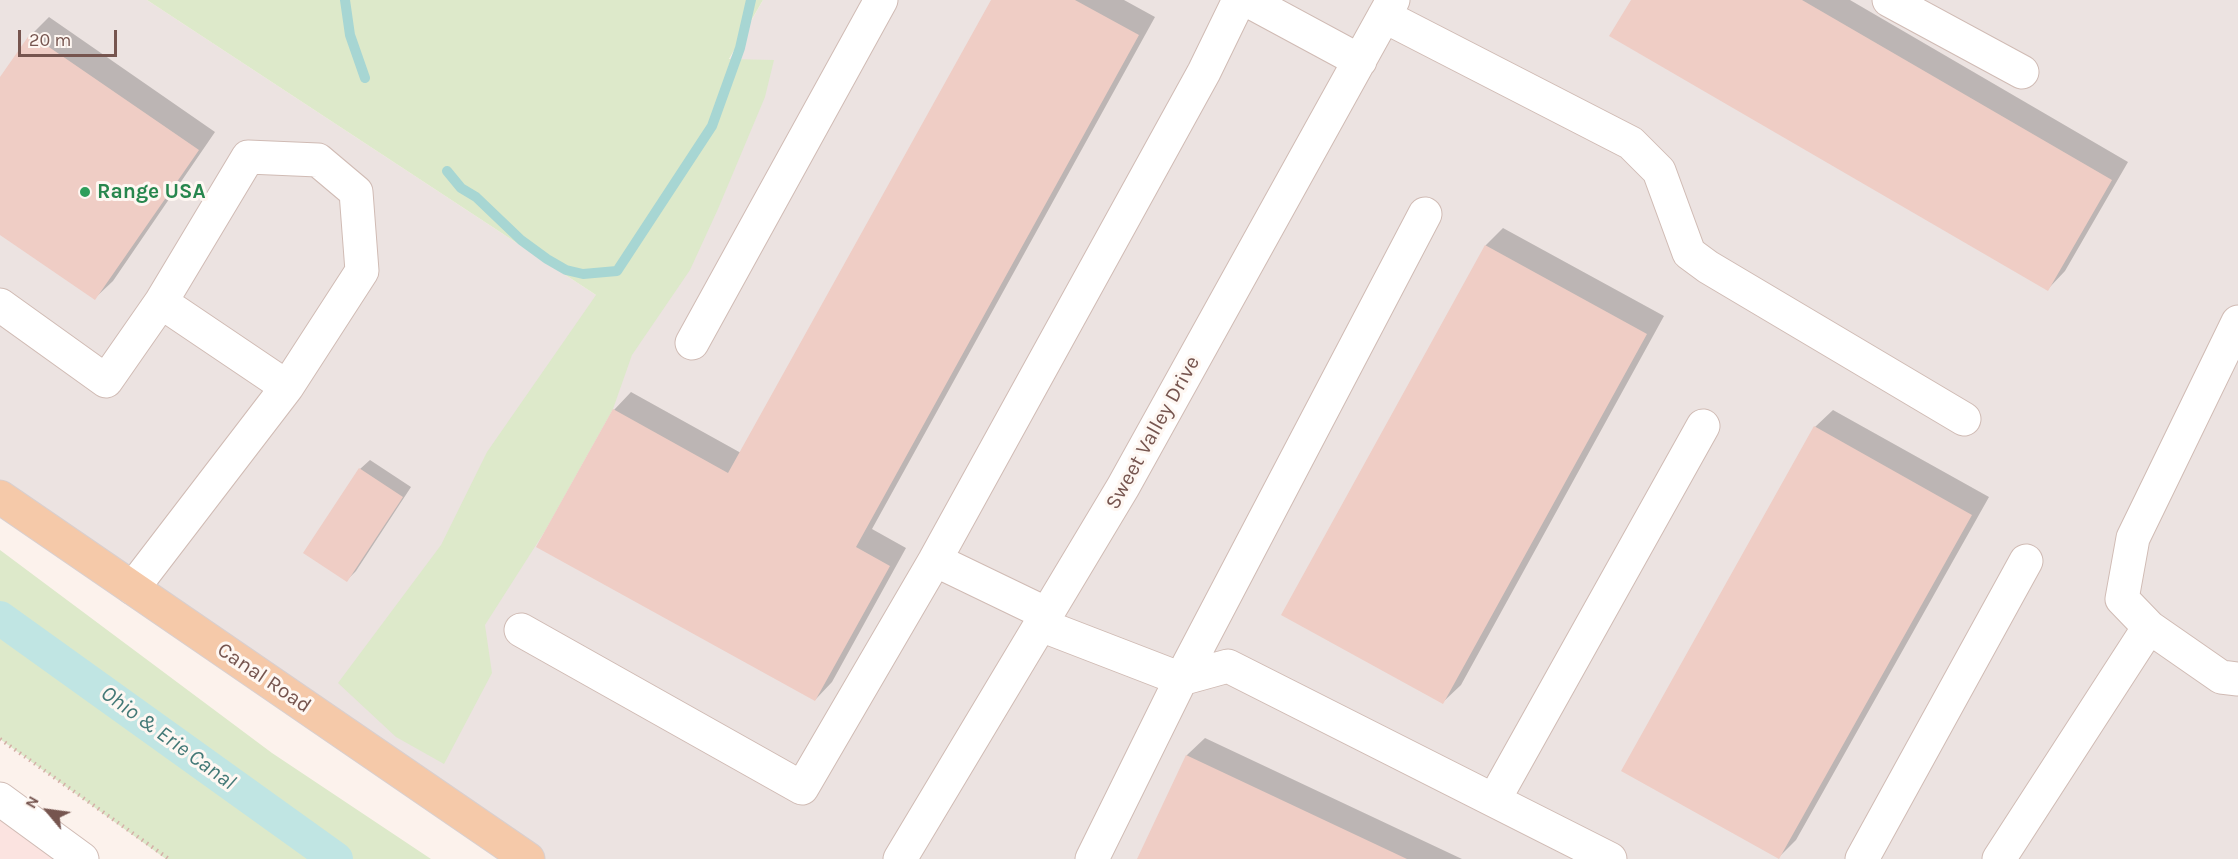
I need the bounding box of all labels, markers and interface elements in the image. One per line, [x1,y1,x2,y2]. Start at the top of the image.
scale bar [21,18,120,56]
text: 20 m [29,29,71,51]
place label: Range USA [97,179,206,205]
marker: Range USA [78,185,92,199]
street label: Sweet Valley Drive [1100,352,1206,514]
street label: Canal Road [212,637,316,719]
water label: Ohio & Erie Canal [95,680,241,796]
north arrow [18,781,78,841]
text: N [21,792,43,812]

